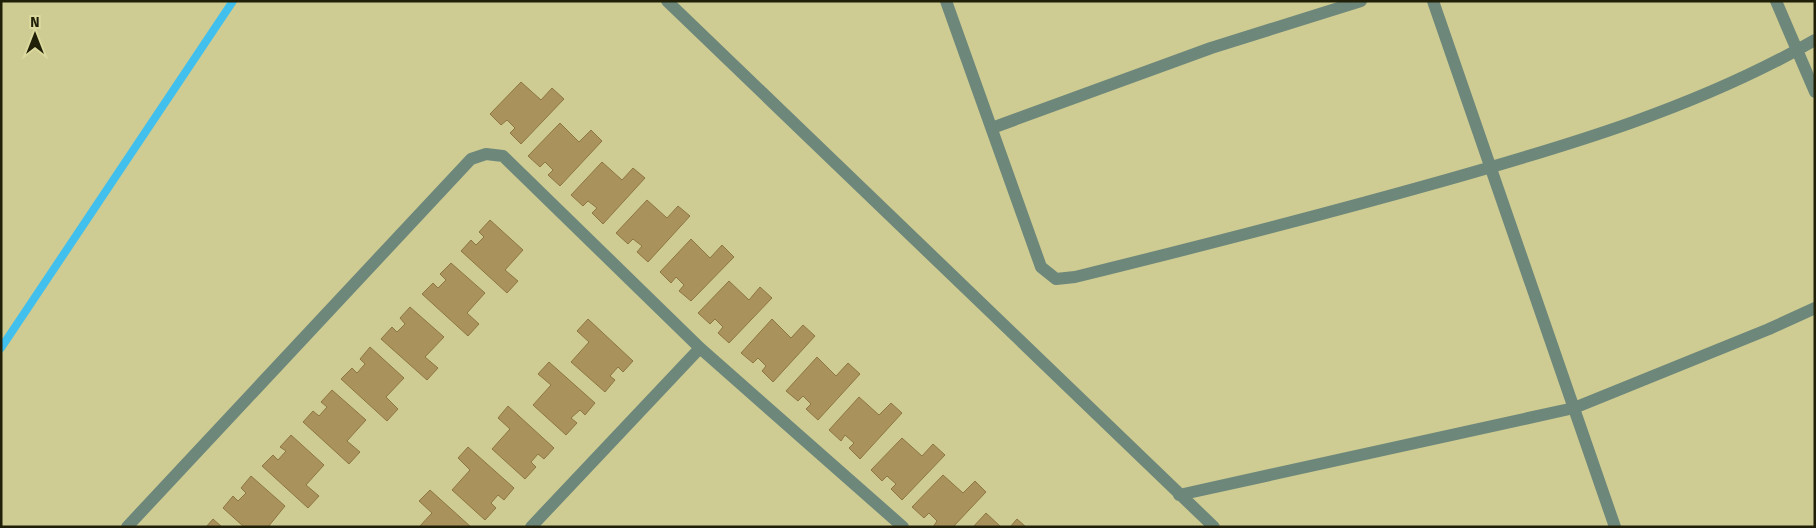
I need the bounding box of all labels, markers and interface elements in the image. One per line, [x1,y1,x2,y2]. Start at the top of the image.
north arrow [10,10,60,60]
text: N [30,14,40,31]

